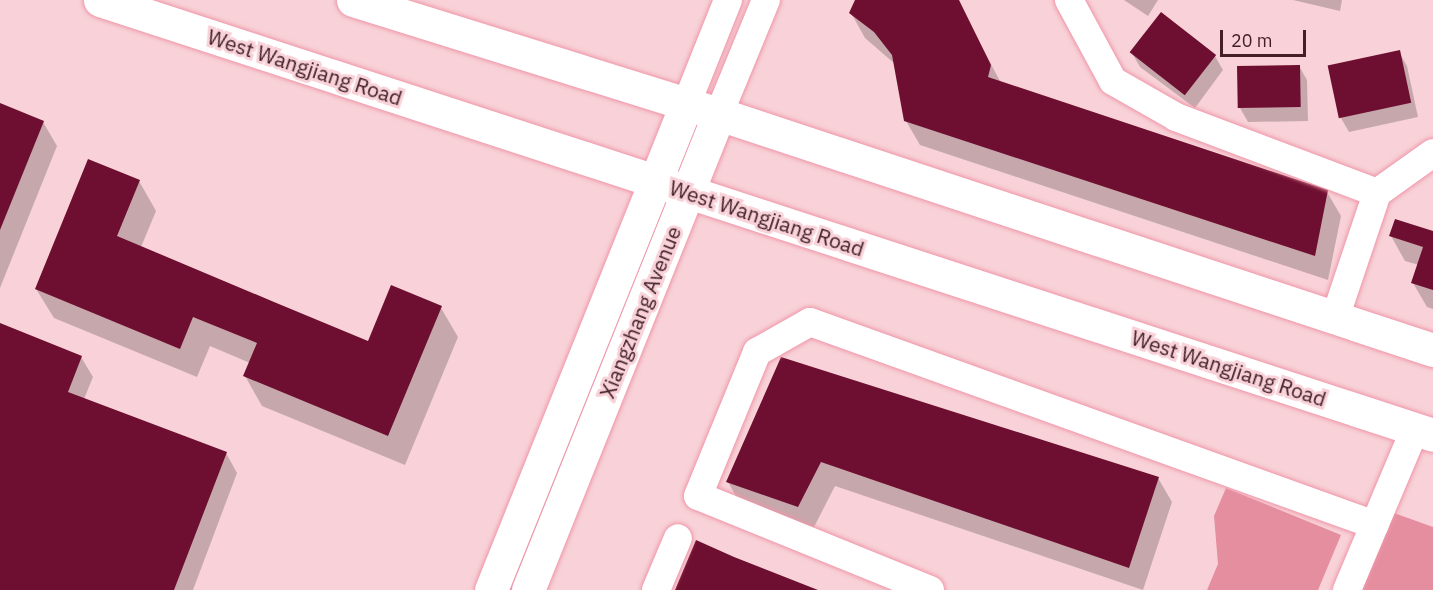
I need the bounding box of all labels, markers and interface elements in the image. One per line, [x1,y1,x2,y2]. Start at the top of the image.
scale bar [1223,18,1308,56]
street label: West Wangjiang Road [204,24,406,110]
text: 20 m [1231,29,1273,52]
street label: West Wangjiang Road [666,175,868,261]
street label: Xiangzhang Avenue [594,222,686,402]
street label: West Wangjiang Road [1128,325,1330,411]

